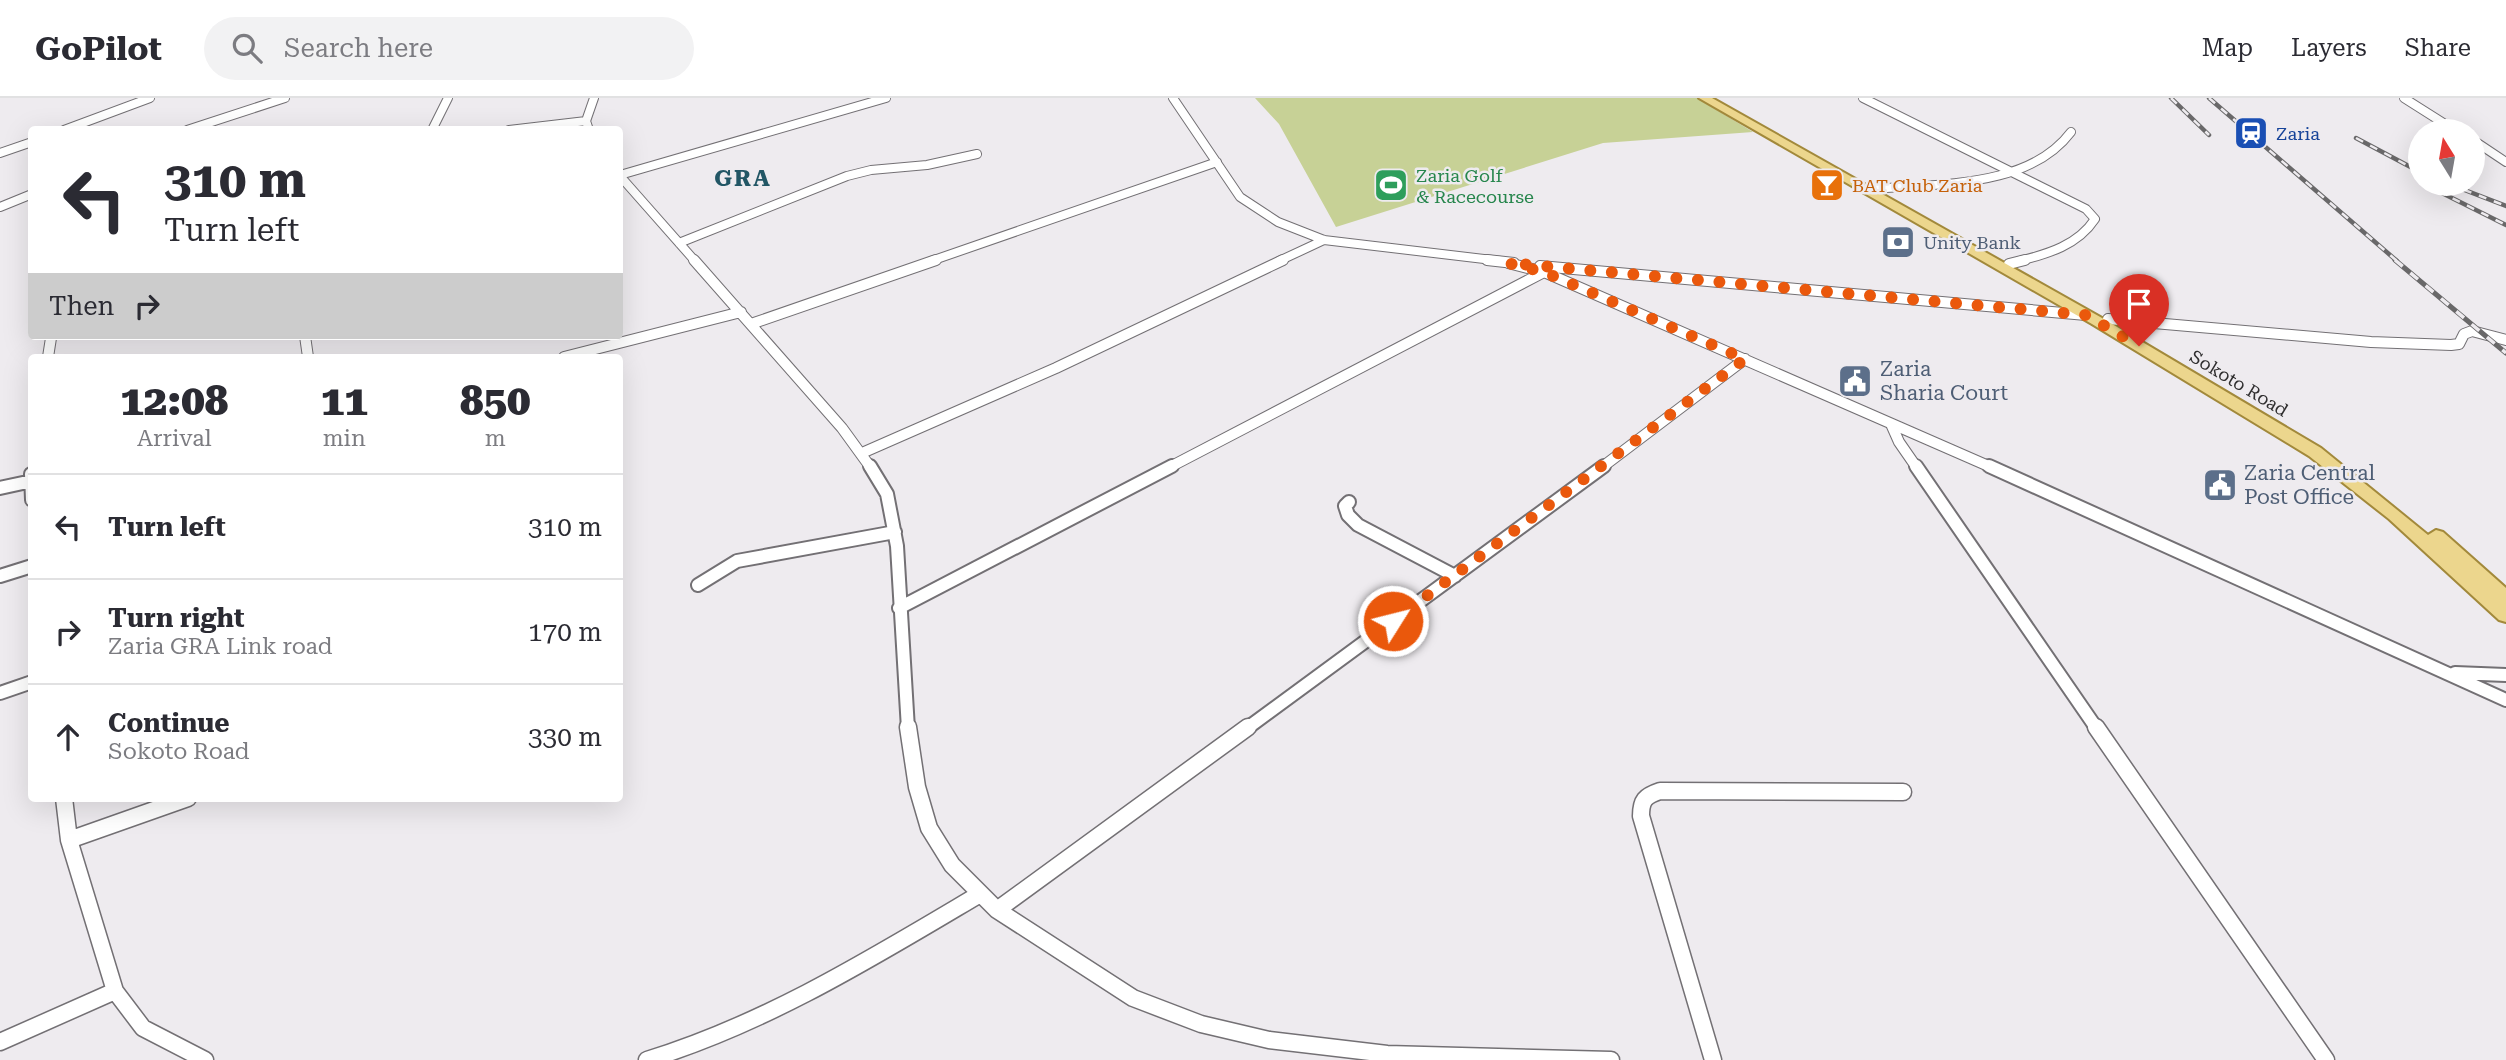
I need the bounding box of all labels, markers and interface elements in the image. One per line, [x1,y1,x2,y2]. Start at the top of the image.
search box [204,17,694,80]
text: GoPilot [35,29,162,68]
icon: search [228,29,266,67]
text: Search here [284,33,433,63]
text: Map [2202,34,2253,62]
text: Layers [2291,34,2367,62]
text: Share [2405,34,2471,62]
station icon: Zaria [2232,114,2270,152]
north arrow [2408,119,2485,196]
map controls [2408,119,2485,196]
place label: Zaria [2276,123,2320,144]
text: 310 m [164,152,306,209]
icon: left [49,154,140,245]
district label: GRA [714,165,772,192]
place label: Zaria Golf & Racecourse [1416,165,1534,207]
sports icon: Zaria Golf & Racecourse [1372,166,1410,204]
bar icon: BAT Club Zaria [1808,166,1846,204]
place label: BAT Club Zaria [1852,175,1983,196]
text: Turn left [164,211,299,249]
bank icon: Unity Bank [1879,223,1917,261]
place label: Unity Bank [1923,232,2021,253]
pin [2109,274,2169,346]
icon: arrive [2120,285,2158,323]
icon: right [128,287,166,325]
text: Then [49,291,114,321]
street label: Sokoto Road [2186,345,2292,421]
place label: Zaria Sharia Court [1880,357,2008,405]
public building icon: Zaria Sharia Court [1836,362,1874,400]
text: 12:08 [120,376,228,425]
text: 11 [321,376,368,425]
text: 850 [460,376,531,425]
text: Arrival [137,425,212,452]
text: min [323,425,366,452]
text: m [485,425,506,452]
place label: Zaria Central Post Office [2244,461,2376,509]
public building icon: Zaria Central Post Office [2201,466,2239,504]
icon: left [49,508,87,546]
text: Turn left [108,512,226,542]
text: 310 m [528,512,602,542]
position arrow [1356,584,1430,658]
text: Turn right [108,603,244,633]
icon: right [49,613,87,651]
text: 170 m [528,617,602,647]
text: Zaria GRA Link road [108,633,333,660]
text: Continue [108,708,230,738]
icon: ahead [49,718,87,756]
text: 330 m [528,722,602,752]
text: Sokoto Road [108,738,250,765]

